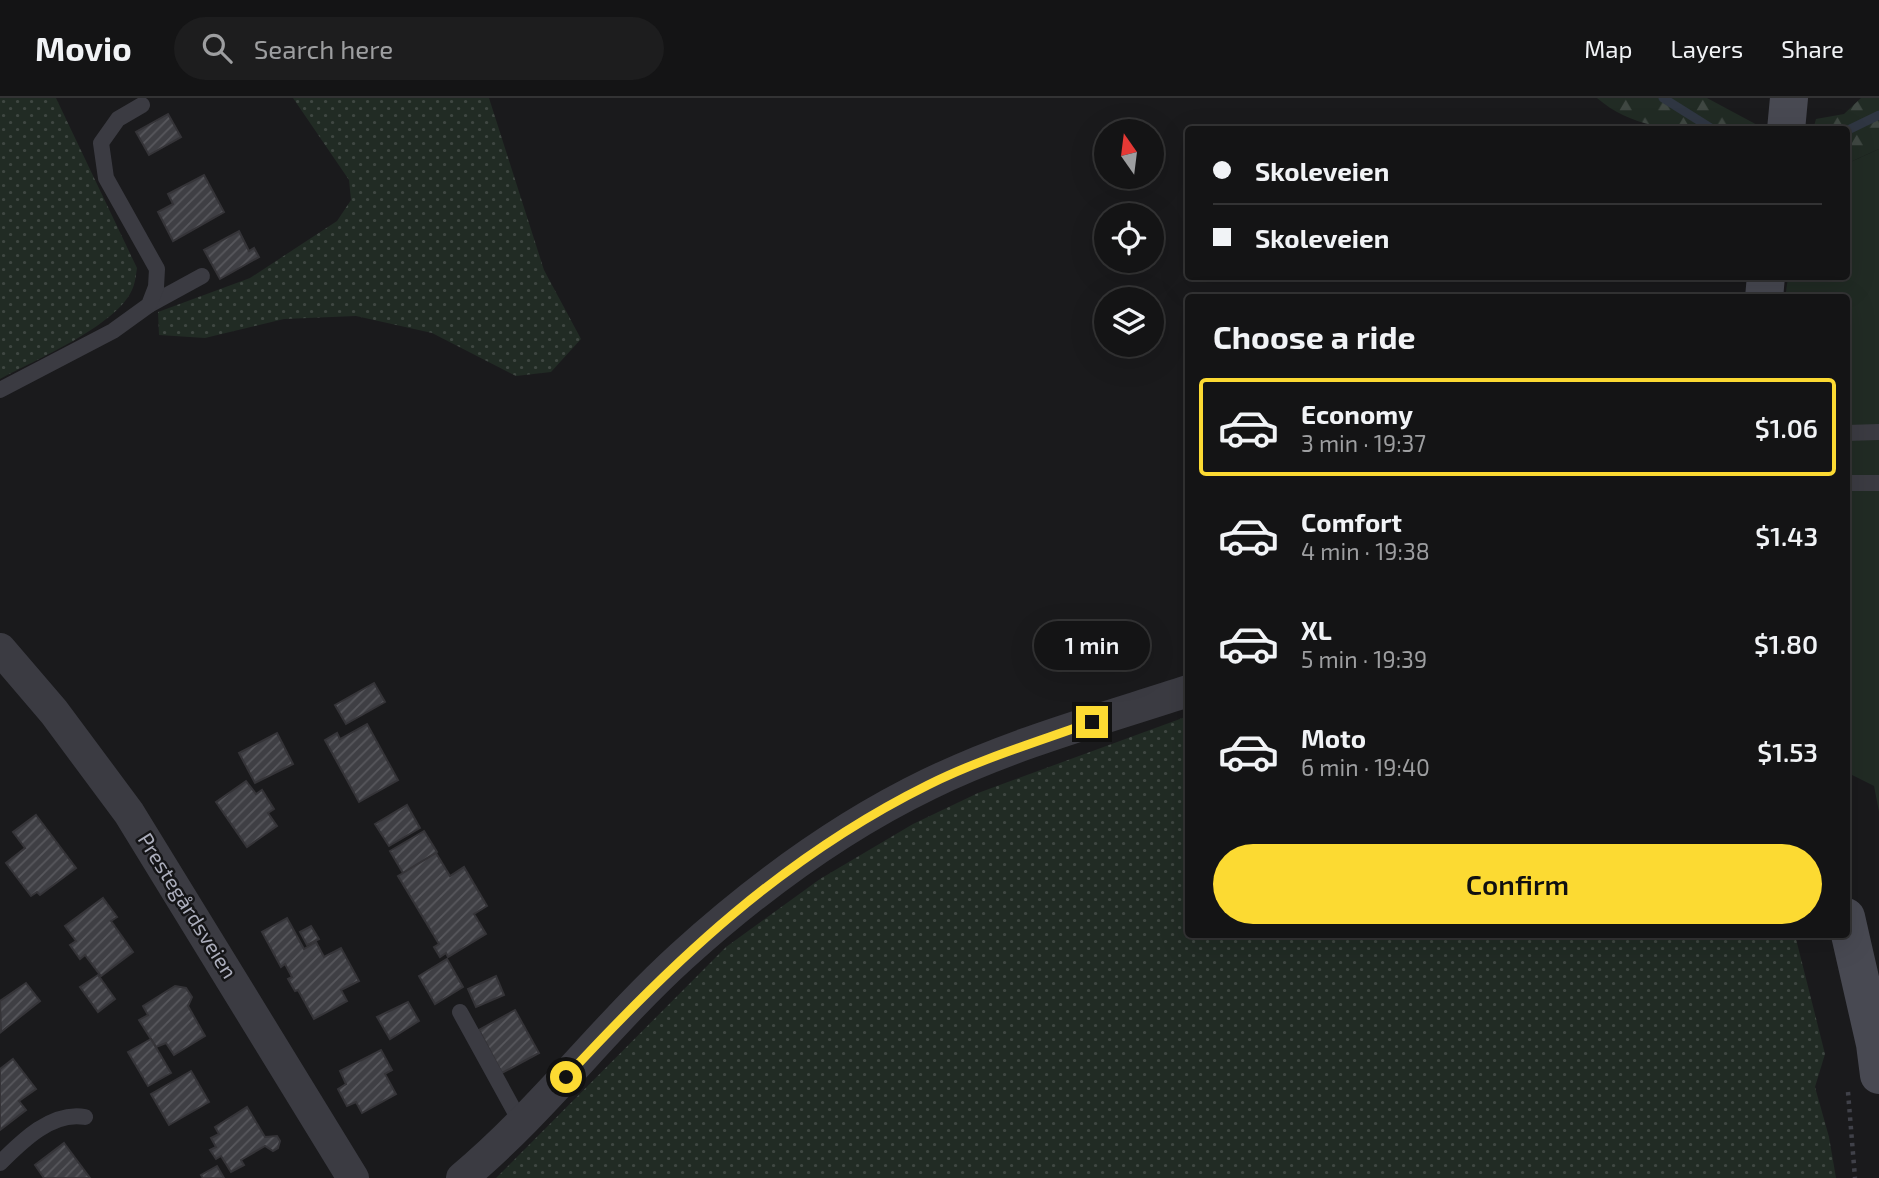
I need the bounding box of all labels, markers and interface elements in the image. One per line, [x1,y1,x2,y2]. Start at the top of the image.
search box [174,17,664,80]
text: Movio [35,28,132,68]
icon: search [198,29,236,67]
text: Search here [254,33,393,64]
text: Map [1584,34,1632,63]
text: Layers [1670,34,1743,63]
text: Share [1781,34,1844,63]
north arrow [1094,119,1164,189]
map controls [1094,119,1164,357]
text: Skoleveien [1255,155,1389,186]
button: locate [1094,203,1164,273]
text: Skoleveien [1255,222,1389,253]
button: layers [1094,287,1164,357]
text: Choose a ride [1213,317,1416,355]
icon: car [1217,396,1280,459]
text: Economy [1301,398,1413,429]
text: $1.06 [1755,412,1818,443]
text: 3 min · 19:37 [1301,429,1426,457]
icon: car [1217,504,1280,567]
text: Comfort [1301,506,1402,537]
text: $1.43 [1755,520,1818,551]
text: 4 min · 19:38 [1301,537,1430,565]
icon: car [1217,612,1280,675]
text: XL [1301,614,1332,645]
callout: 1 min [1034,620,1150,670]
text: $1.80 [1754,628,1818,659]
text: 1 min [1065,631,1119,659]
text: 5 min · 19:39 [1301,645,1427,673]
route end [1076,706,1108,738]
icon: car [1217,720,1280,783]
text: Moto [1301,722,1366,753]
text: $1.53 [1757,736,1818,767]
text: 6 min · 19:40 [1301,753,1430,781]
street label: Prestegårdsveien [133,828,243,983]
button: Confirm [1213,844,1822,924]
route start [550,1061,582,1093]

